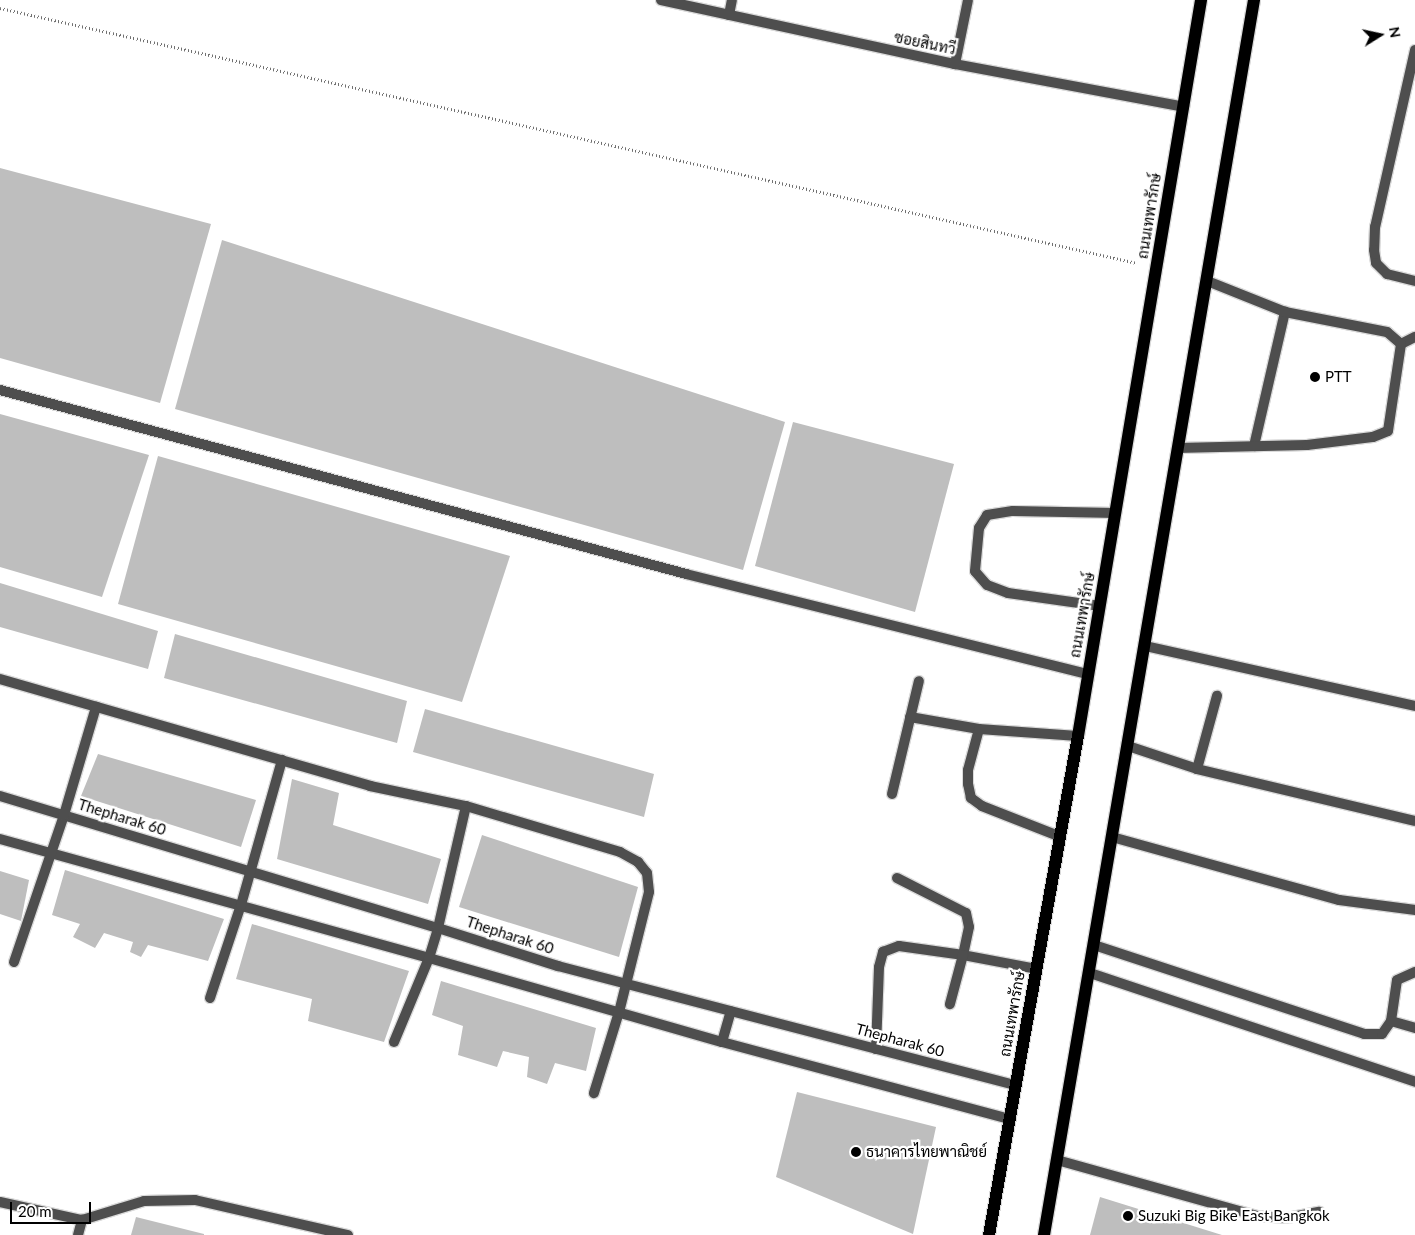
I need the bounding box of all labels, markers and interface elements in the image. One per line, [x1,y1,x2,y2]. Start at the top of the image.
north arrow [1355,10,1405,60]
text: N [1386,26,1405,39]
street label: ซอยสินทวี [893,28,957,58]
street label: ถนนเทพารักษ์ [1133,172,1165,260]
place label: PTT [1325,368,1352,386]
marker: PTT [1309,371,1321,383]
street label: ถนนเทพารักษ์ [1066,571,1098,659]
street label: Thepharak 60 [76,795,168,839]
street label: Thepharak 60 [464,912,556,958]
street label: ถนนเทพารักษ์ [996,970,1028,1058]
street label: Thepharak 60 [854,1020,946,1060]
place label: ธนาคารไทยพาณิชย์ [866,1143,987,1161]
marker: ธนาคารไทยพาณิชย์ [850,1146,862,1158]
scale bar [12,1192,94,1224]
text: 20 m [18,1202,52,1220]
place label: Suzuki Big Bike East Bangkok [1138,1207,1330,1225]
marker: Suzuki Big Bike East Bangkok [1122,1210,1134,1222]

